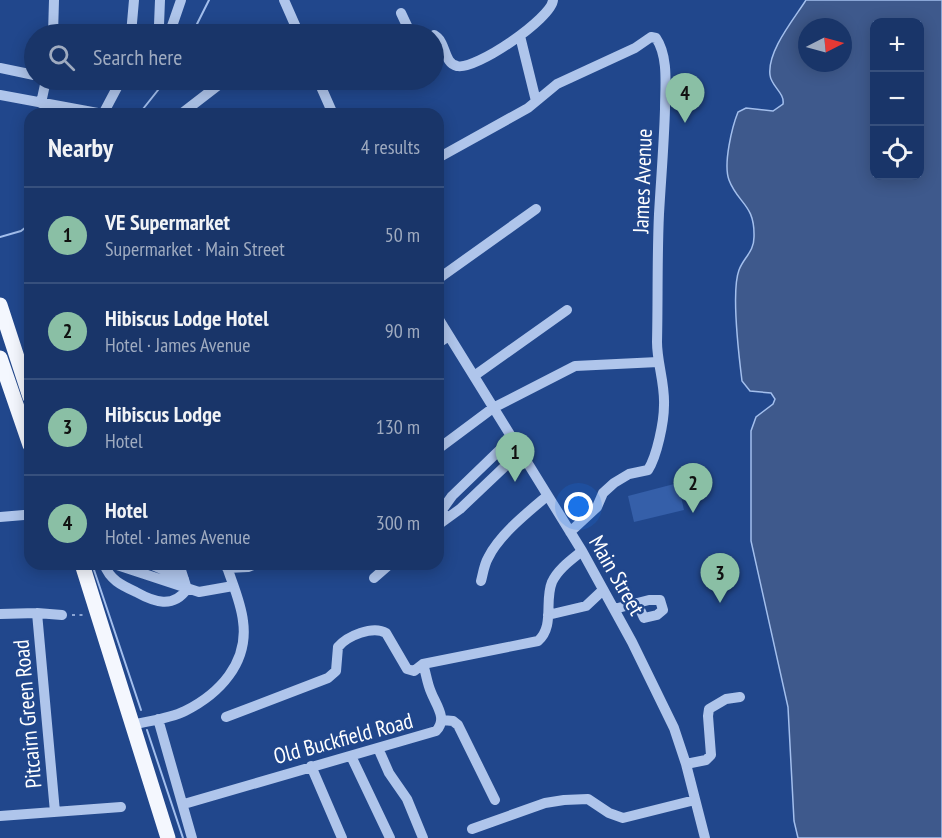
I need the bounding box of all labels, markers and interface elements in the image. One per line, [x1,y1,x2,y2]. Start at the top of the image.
north arrow [798,18,852,72]
map controls [870,18,924,180]
button: + [870,18,924,72]
search box [24,24,444,90]
icon: search [45,41,78,74]
text: Search here [93,43,182,71]
button: − [870,72,924,126]
pin: 4 [666,74,704,123]
button: locate [870,126,924,180]
street label: James Avenue [626,128,658,235]
text: Nearby [48,131,113,164]
text: 4 results [361,134,420,160]
text: VE Supermarket [105,208,230,236]
text: 1 [63,222,72,248]
text: 50 m [385,222,420,248]
text: Supermarket · Main Street [105,236,285,262]
text: Hibiscus Lodge Hotel [105,304,268,332]
text: 2 [63,318,72,344]
text: 90 m [385,318,420,344]
text: Hotel · James Avenue [105,332,251,358]
text: Hibiscus Lodge [105,400,221,428]
text: 3 [63,414,72,440]
text: 130 m [376,414,420,440]
text: Hotel [105,428,143,454]
pin: 1 [496,432,534,482]
pin: 2 [674,464,712,513]
your location [564,492,593,521]
text: Hotel [105,496,148,524]
text: 4 [63,510,72,536]
text: 300 m [376,510,420,536]
text: Hotel · James Avenue [105,524,251,550]
street label: Main Street [583,530,651,620]
pin: 3 [700,554,740,603]
street label: Pitcairn Green Road [7,639,47,789]
street label: Old Buckfield Road [270,706,416,770]

